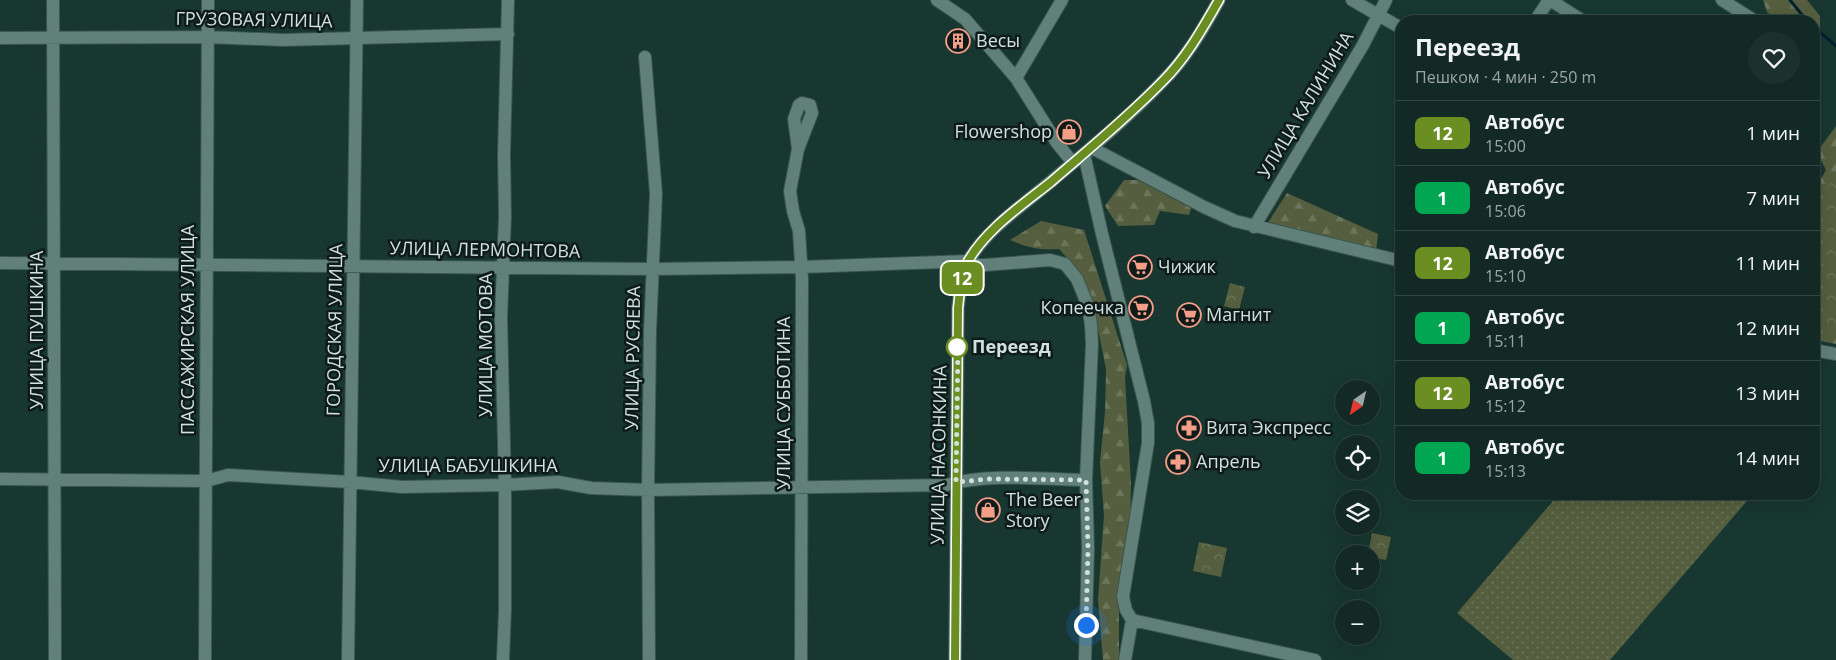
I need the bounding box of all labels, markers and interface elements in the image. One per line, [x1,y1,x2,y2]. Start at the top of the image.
street label: ГРУЗОВАЯ УЛИЦА [175,6,333,32]
street label: УЛИЦА КАЛИНИНА [1252,26,1359,182]
building icon: Весы [945,28,971,54]
place label: Весы [976,28,1020,52]
text: Переезд [1415,30,1520,63]
button: heart [1748,32,1800,84]
text: Пешком · 4 мин · 250 m [1415,66,1596,88]
text: Автобус [1485,109,1565,135]
place label: Flowershop [954,119,1052,143]
shop icon: Flowershop [1056,119,1082,145]
text: 1 мин [1746,120,1800,146]
text: 12 [1432,121,1453,145]
text: 15:00 [1485,135,1526,157]
text: Автобус [1485,174,1565,200]
text: 7 мин [1746,185,1800,211]
text: 1 [1437,186,1448,210]
text: 15:06 [1485,200,1526,222]
street label: ПАССАЖИРСКАЯ УЛИЦА [175,224,199,435]
street label: УЛИЦА ЛЕРМОНТОВА [389,235,581,263]
text: Автобус [1485,239,1565,265]
street label: ГОРОДСКАЯ УЛИЦА [320,243,348,416]
street label: УЛИЦА ПУШКИНА [24,250,48,409]
text: 11 мин [1735,250,1800,276]
text: 12 [1432,251,1453,275]
supermarket icon: Чижик [1127,254,1153,280]
place label: Чижик [1158,254,1217,278]
line badge: 12 [940,262,984,294]
text: 15:10 [1485,265,1526,287]
text: 12 [952,266,972,290]
street label: УЛИЦА МОТОВА [473,272,497,417]
street label: УЛИЦА РУСЯЕВА [619,285,645,430]
place label: Копеечка [1041,295,1124,319]
supermarket icon: Копеечка [1128,295,1154,321]
supermarket icon: Магнит [1176,302,1202,328]
place label: Магнит [1206,302,1272,326]
text: Автобус [1485,304,1565,330]
text: 12 мин [1735,315,1800,341]
street label: УЛИЦА СУББОТИНА [771,316,795,490]
text: 1 [1437,316,1448,340]
text: 15:11 [1485,330,1526,352]
place label: Переезд [972,334,1051,358]
marker: Переезд [946,336,968,358]
street label: УЛИЦА НАСОНКИНА [924,364,952,545]
text: Автобус [1485,369,1565,395]
north arrow [1335,380,1380,425]
map controls [1335,380,1380,645]
text: 13 мин [1735,380,1800,406]
text: 12 [1432,381,1453,405]
text: 15:12 [1485,395,1526,417]
pharmacy icon: Вита Экспресс [1176,415,1202,441]
place label: Вита Экспресс [1206,415,1331,439]
text: Автобус [1485,434,1565,460]
button: locate [1335,435,1380,480]
text: 14 мин [1735,445,1800,471]
text: 1 [1437,446,1448,470]
pharmacy icon: Апрель [1165,449,1191,475]
place label: Апрель [1196,449,1261,473]
street label: УЛИЦА БАБУШКИНА [378,453,558,477]
text: 15:13 [1485,460,1526,482]
place label: The Beer Story [1006,487,1082,532]
button: layers [1335,490,1380,535]
shop icon: The Beer Story [975,497,1001,523]
button: + [1335,545,1380,590]
button: − [1335,600,1380,645]
your location [1074,613,1099,638]

